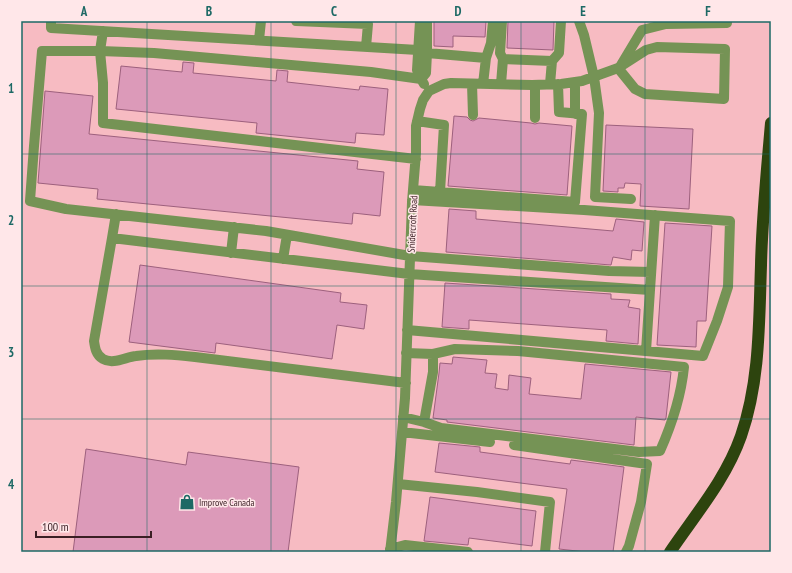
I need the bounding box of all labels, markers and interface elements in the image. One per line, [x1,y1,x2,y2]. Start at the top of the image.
text: A [80,3,88,20]
text: B [206,3,212,20]
text: C [331,3,337,20]
text: D [455,3,462,20]
text: E [580,3,586,20]
text: F [705,3,711,20]
text: 1 [8,80,14,97]
street label: Snidercroft Road [405,195,420,253]
text: 2 [8,212,14,229]
text: 3 [8,344,14,361]
text: 4 [8,476,15,493]
shop icon: Improve Canada [178,493,196,511]
place label: Improve Canada [199,496,254,509]
scale bar [36,513,151,539]
text: 100 m [42,519,69,534]

